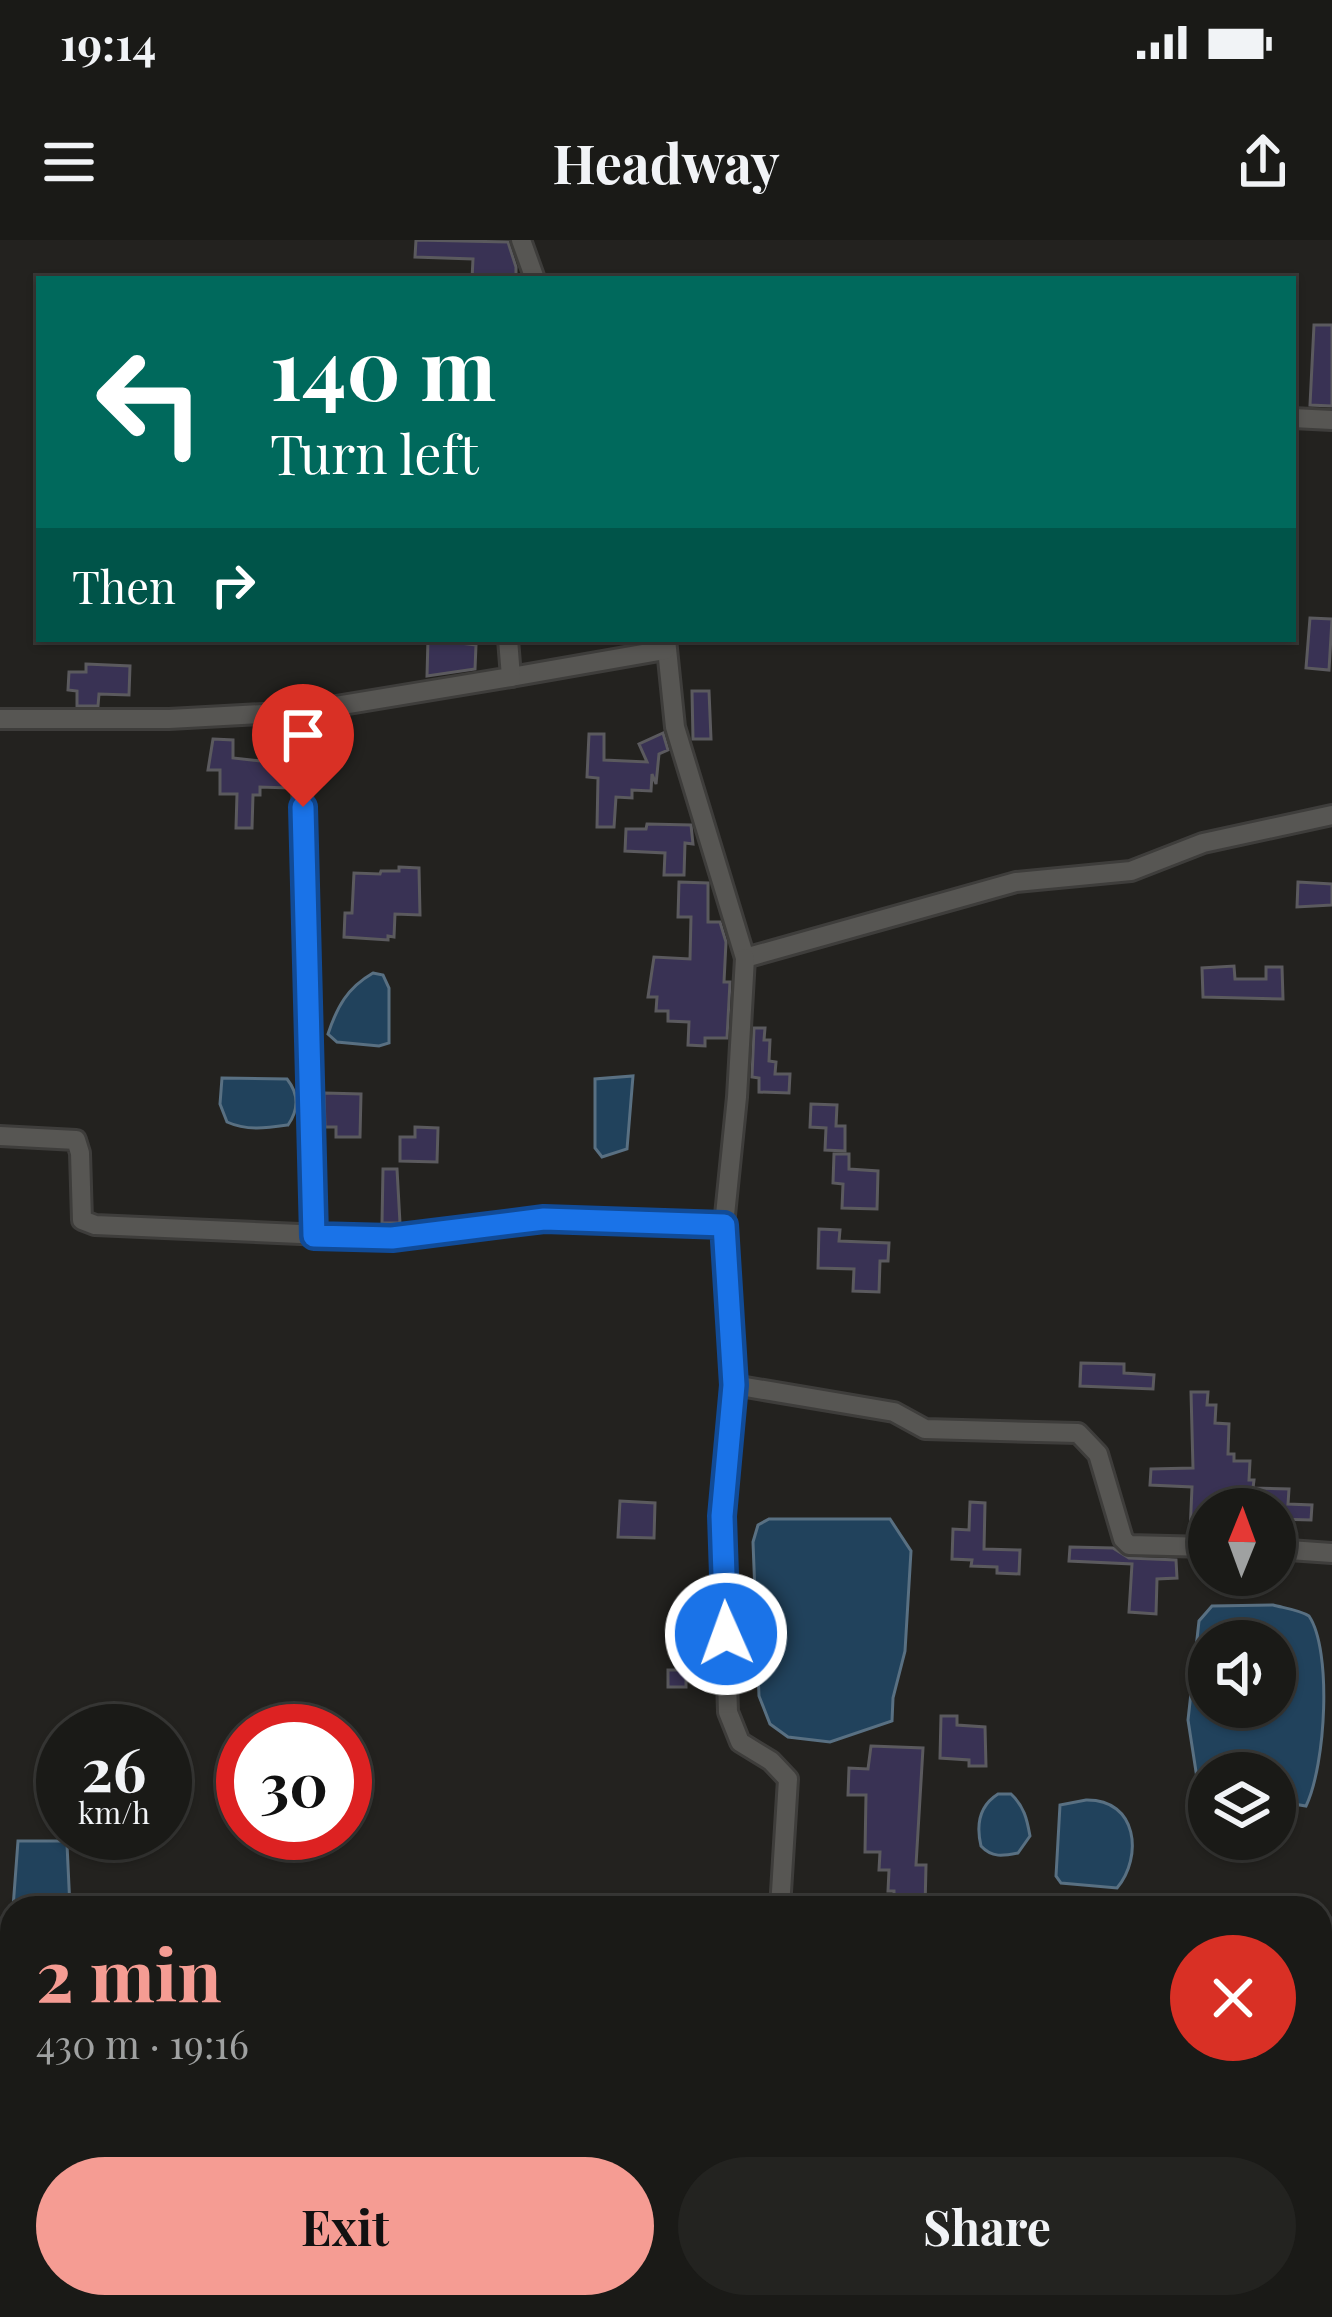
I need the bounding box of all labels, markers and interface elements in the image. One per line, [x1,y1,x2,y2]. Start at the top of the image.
text: 19:14 [60,12,156,72]
text: Headway [552,126,780,198]
icon: menu [36,129,102,195]
icon: share [1230,129,1296,195]
text: 140 m [270,310,496,422]
icon: left [72,324,228,480]
text: Turn left [270,417,479,489]
icon: right [200,552,266,618]
text: Then [72,555,176,615]
pin [252,684,354,807]
icon: arrive [270,702,336,768]
north arrow [1188,1488,1296,1596]
map controls [1188,1488,1296,1860]
position arrow [663,1571,789,1697]
button: sound [1188,1620,1296,1728]
speed limit sign: 30 [216,1704,372,1860]
text: 26 [81,1727,147,1807]
button: layers [1188,1752,1296,1860]
text: km/h [78,1792,150,1832]
text: 2 min [36,1924,222,2020]
button: close [1170,1935,1296,2061]
text: 430 m · 19:16 [36,2017,249,2069]
button: Exit [36,2157,654,2295]
button: Share [678,2157,1296,2295]

